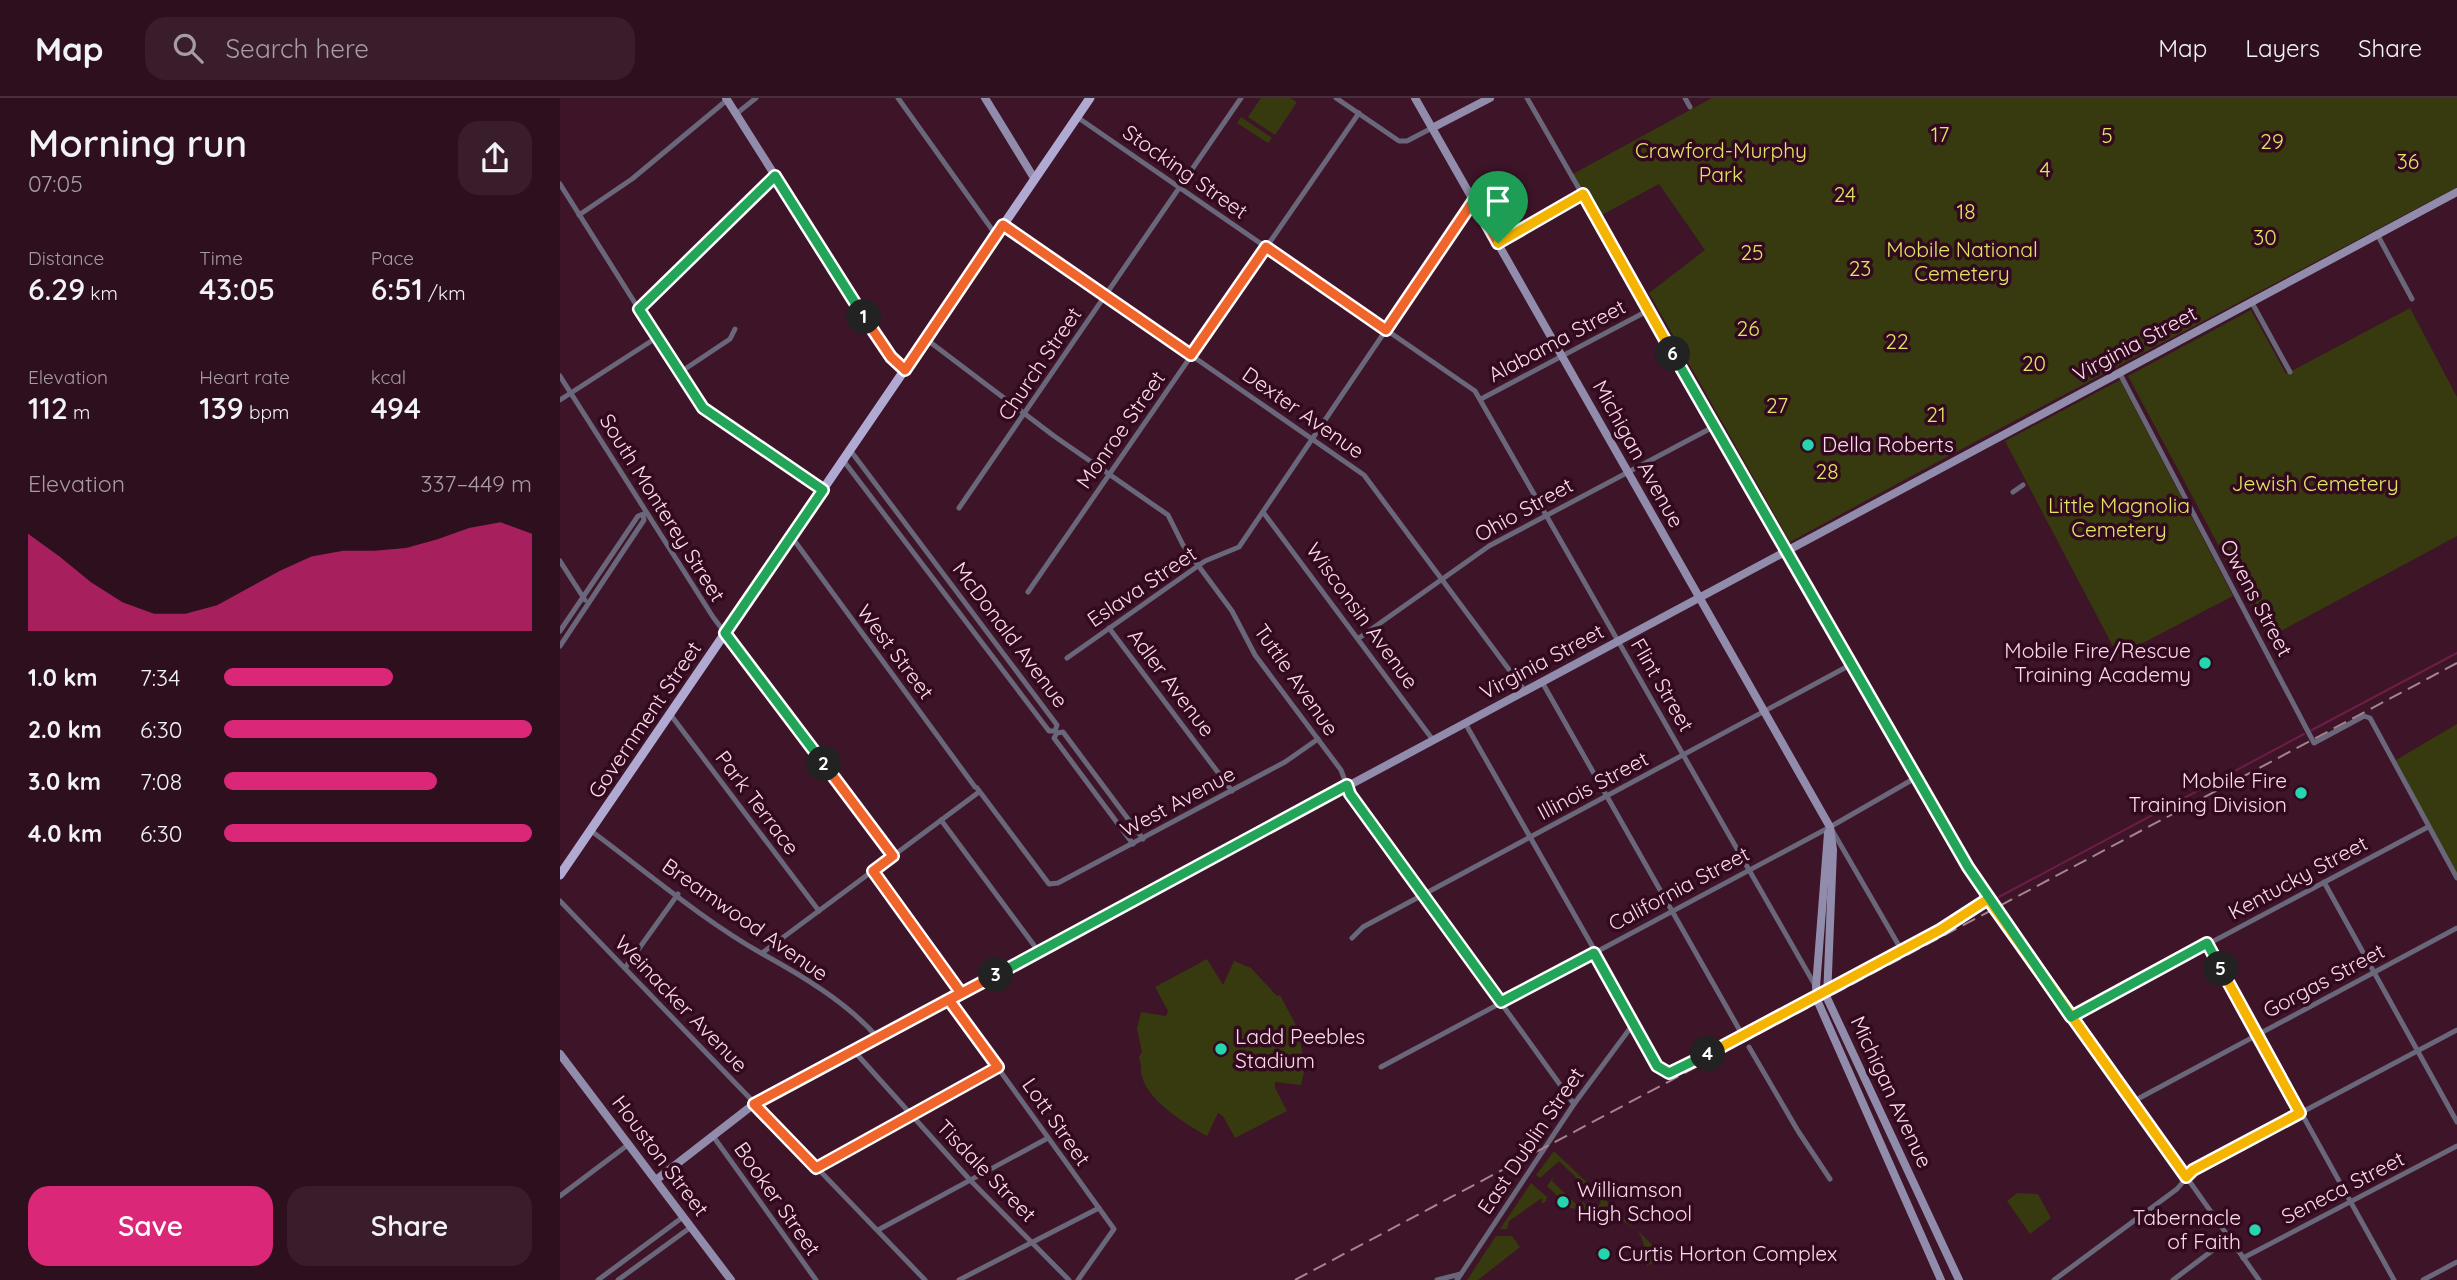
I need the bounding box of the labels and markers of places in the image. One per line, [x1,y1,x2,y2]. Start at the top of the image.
pin [1468,171,1528,243]
pin: 1 [846,300,882,334]
pin: 6 [1656,336,1690,372]
place label: Della Roberts [1822,431,1954,457]
marker: Della Roberts [1800,437,1816,453]
place label: Mobile Fire/Rescue Training Academy [2004,637,2191,687]
marker: Mobile Fire/Rescue Training Academy [2197,655,2213,671]
pin: 2 [806,746,842,782]
place label: Mobile Fire Training Division [2129,767,2287,817]
marker: Mobile Fire Training Division [2293,785,2309,801]
pin: 5 [2204,952,2238,986]
pin: 3 [978,958,1013,992]
place label: Ladd Peebles Stadium [1235,1023,1365,1073]
pin: 4 [1690,1037,1726,1072]
marker: Ladd Peebles Stadium [1213,1041,1229,1057]
place label: Williamson High School [1577,1176,1692,1226]
marker: Williamson High School [1555,1194,1571,1210]
place label: Tabernacle of Faith [2133,1204,2241,1254]
marker: Tabernacle of Faith [2247,1222,2263,1238]
place label: Curtis Horton Complex [1618,1240,1837,1266]
marker: Curtis Horton Complex [1596,1246,1612,1262]

